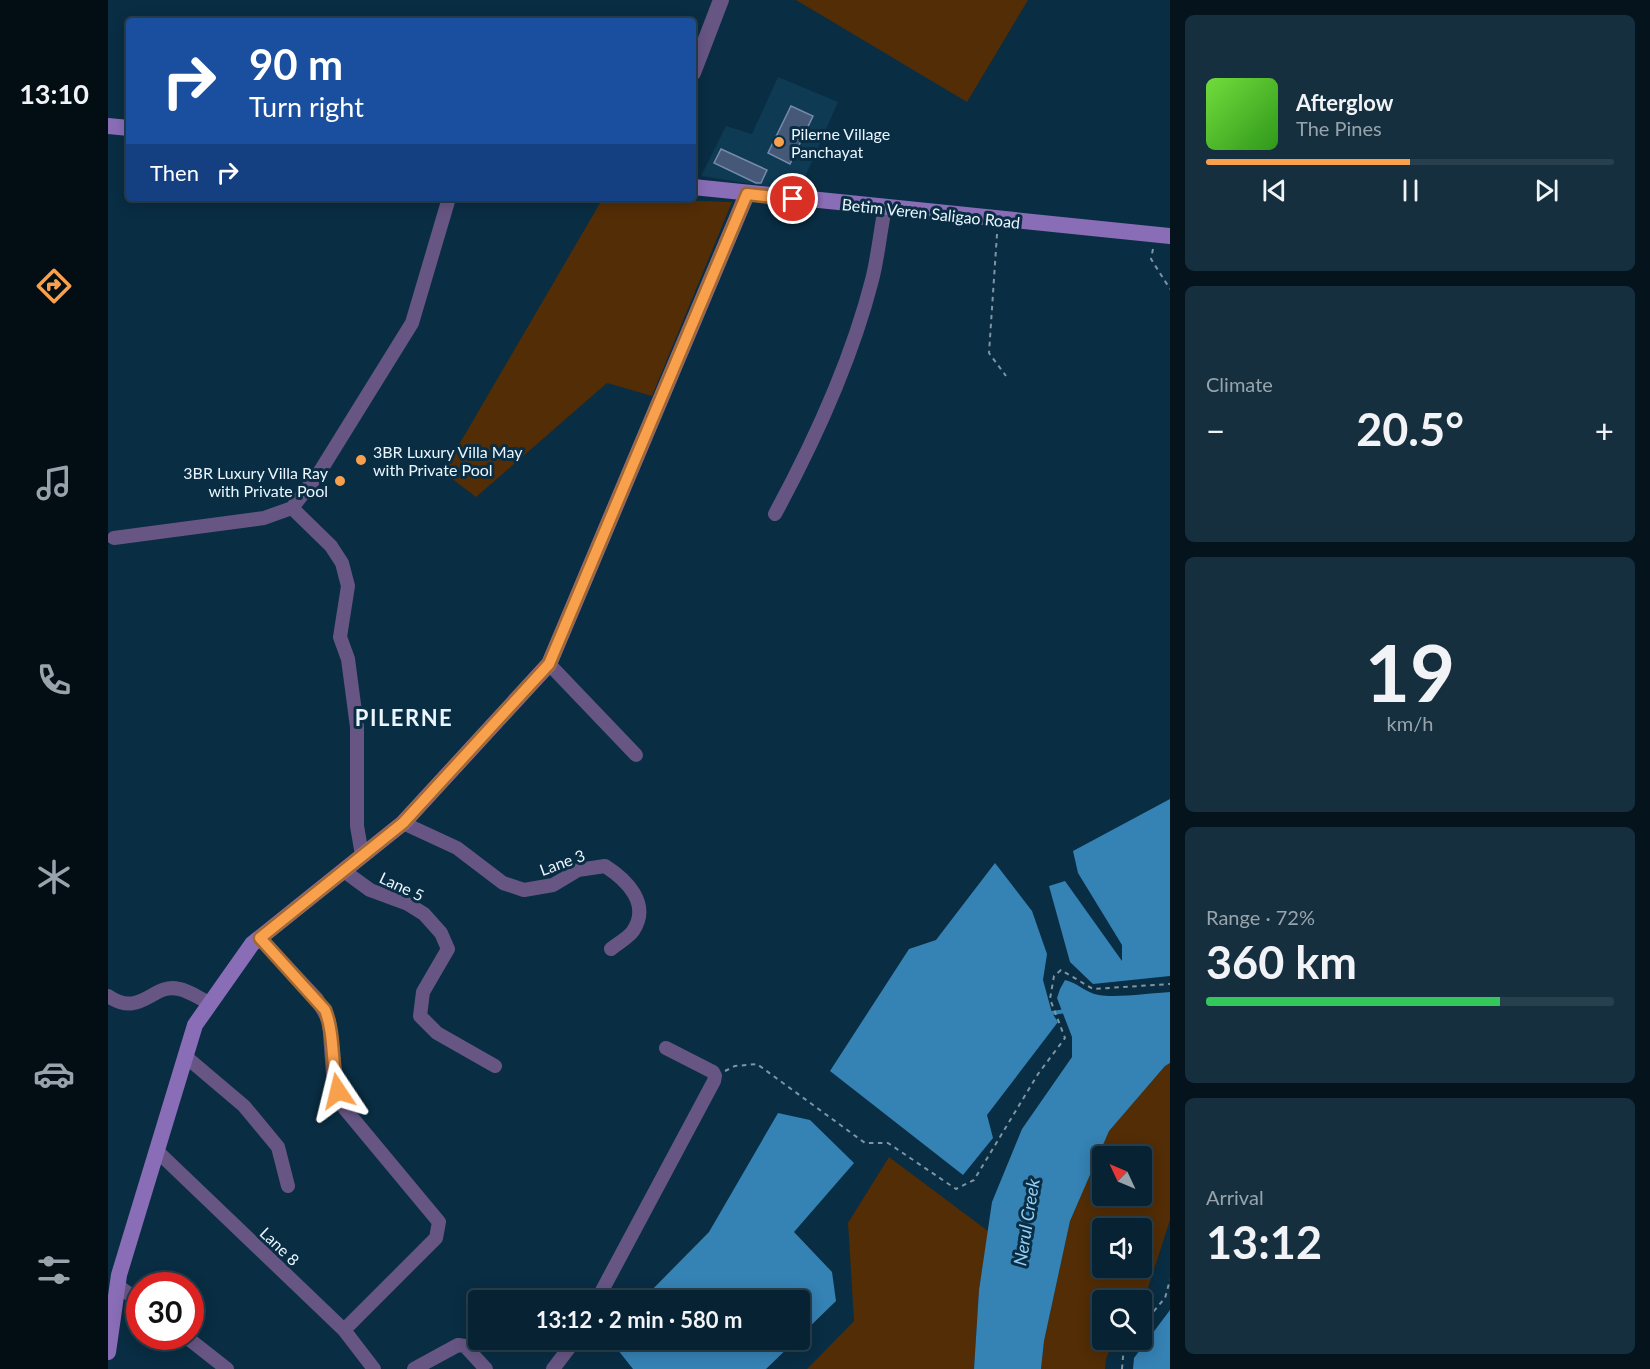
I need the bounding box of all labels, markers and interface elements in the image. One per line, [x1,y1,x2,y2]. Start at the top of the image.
text: 90 m [249,39,343,89]
icon: right [150,42,228,120]
text: 13:10 [19,77,89,110]
text: Afterglow [1296,89,1393,116]
text: Turn right [249,90,364,123]
text: The Pines [1296,116,1382,140]
place label: Pilerne Village Panchayat [791,124,890,161]
marker: Pilerne Village Panchayat [772,135,786,149]
icon: right [211,156,244,189]
text: Then [150,159,199,186]
pin [767,173,818,224]
icon: previous [1258,174,1291,207]
icon: pause [1394,174,1427,207]
icon: next [1530,174,1563,207]
icon: arrive [776,182,809,215]
street label: Betim Veren Saligao Road [841,194,1021,232]
icon: directions [33,265,75,307]
text: Climate [1206,372,1273,396]
text: 20.5° [1356,402,1464,456]
text: − [1206,410,1225,450]
text: + [1595,410,1614,450]
place label: 3BR Luxury Villa May with Private Pool [373,442,523,479]
marker: 3BR Luxury Villa May with Private Pool [354,453,368,467]
icon: music [33,462,75,504]
place label: 3BR Luxury Villa Ray with Private Pool [183,463,329,500]
marker: 3BR Luxury Villa Ray with Private Pool [333,474,347,488]
text: 19 [1365,625,1455,719]
icon: phone [33,659,75,701]
district label: PILERNE [355,704,453,731]
text: km/h [1387,711,1433,735]
street label: Lane 3 [537,845,587,879]
icon: climate [33,856,75,898]
street label: Lane 5 [377,867,427,905]
text: Range · 72% [1206,905,1315,929]
text: 360 km [1206,935,1357,989]
icon: car [33,1053,75,1095]
position arrow [306,1059,370,1123]
north arrow [1092,1146,1152,1206]
map controls [1092,1146,1152,1350]
water label: Nerul Creek [1008,1176,1044,1267]
text: Arrival [1206,1185,1264,1209]
text: 13:12 [1206,1215,1322,1269]
button: sound [1092,1218,1152,1278]
street label: Lane 8 [257,1223,303,1269]
icon: filters [33,1249,75,1291]
speed limit sign: 30 [126,1272,204,1350]
button: search [1092,1290,1152,1350]
text: 13:12 · 2 min · 580 m [536,1306,742,1333]

